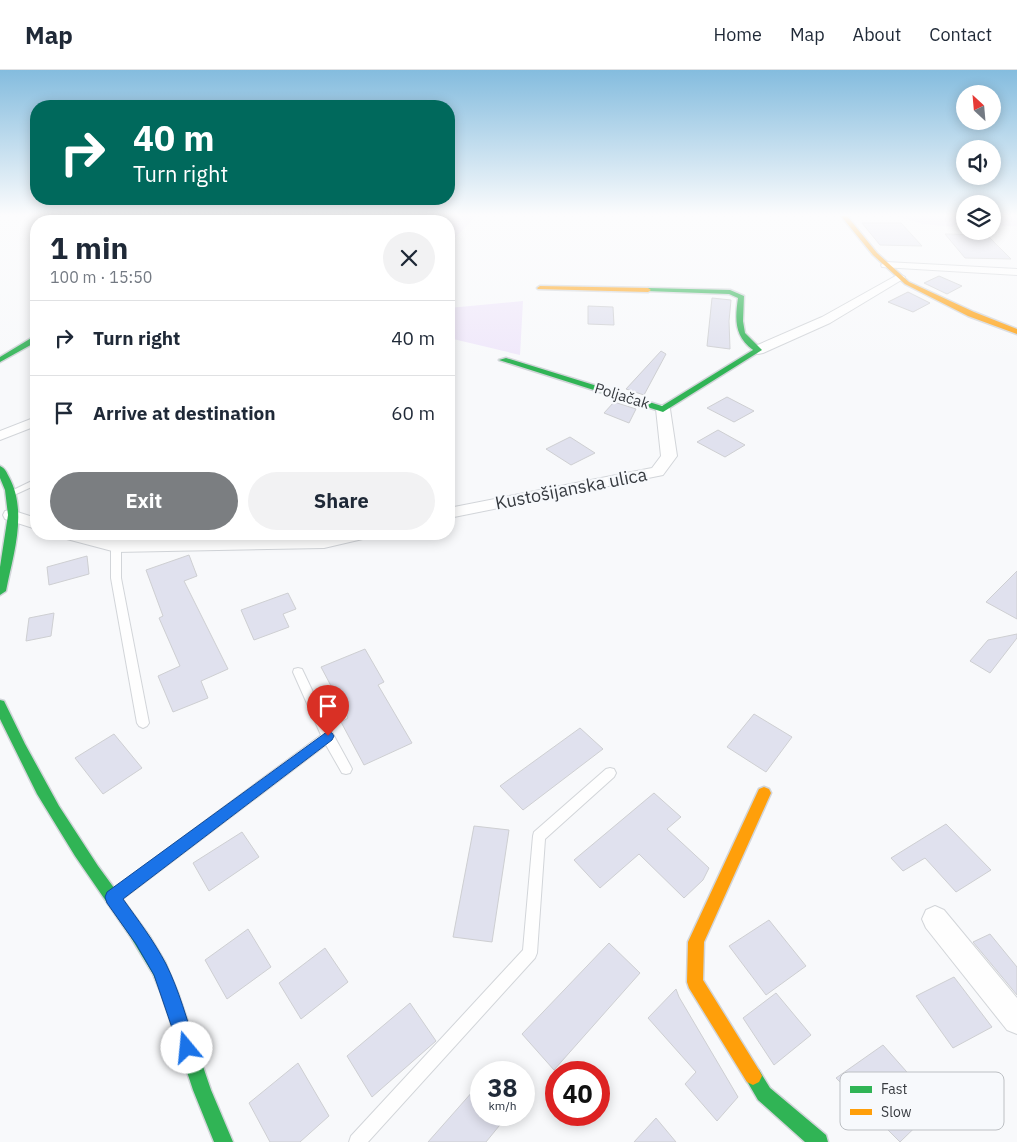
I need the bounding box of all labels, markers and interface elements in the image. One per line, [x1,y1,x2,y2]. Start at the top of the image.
text: Map [25,19,73,51]
text: Home [714,23,762,46]
text: Map [790,23,825,46]
text: About [853,23,901,46]
text: Contact [929,23,992,46]
north arrow [956,85,1001,130]
map controls [956,85,1001,240]
text: 40 m [133,115,215,161]
icon: right [50,120,115,185]
button: sound [956,140,1001,185]
text: Turn right [133,159,228,188]
button: layers [956,195,1001,240]
text: 1 min [50,228,128,267]
button: close [383,232,435,284]
text: 100 m · 15:50 [50,267,152,287]
icon: right [50,324,78,352]
text: Turn right [93,326,180,350]
text: 40 m [391,326,435,350]
street label: Poljačak [592,378,652,413]
icon: arrive [50,399,78,427]
text: Arrive at destination [93,401,276,425]
text: 60 m [391,401,435,425]
street label: Kustošijanska ulica [493,462,649,515]
button: Exit [50,472,238,530]
button: Share [248,472,435,530]
pin [307,685,349,736]
icon: arrive [314,692,342,720]
position arrow [160,1021,212,1073]
speed limit sign: 40 [545,1061,610,1126]
text: 38 [487,1071,518,1104]
legend [840,1072,1004,1130]
text: Fast [881,1080,907,1098]
text: km/h [488,1098,517,1113]
text: Slow [881,1103,912,1121]

